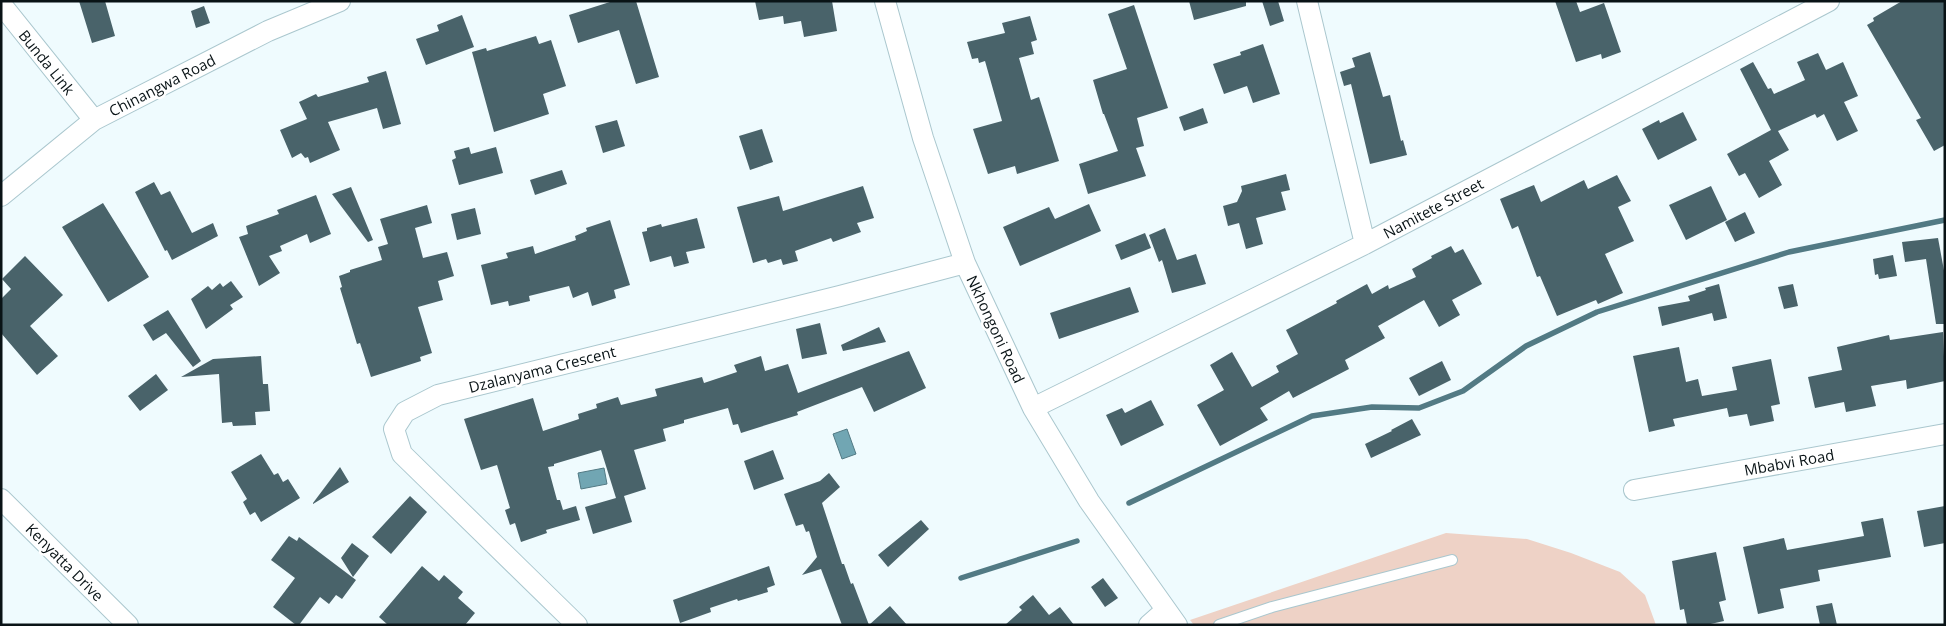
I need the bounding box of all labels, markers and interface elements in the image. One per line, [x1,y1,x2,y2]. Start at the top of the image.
street label: Bunda Link [15,25,79,99]
street label: Chinangwa Road [105,50,219,120]
street label: Namitete Street [1379,173,1487,243]
street label: Nkhongoni Road [962,272,1030,386]
street label: Dzalanyama Crescent [466,341,618,397]
street label: Mbabvi Road [1742,444,1836,480]
street label: Kenyatta Drive [22,519,108,605]

